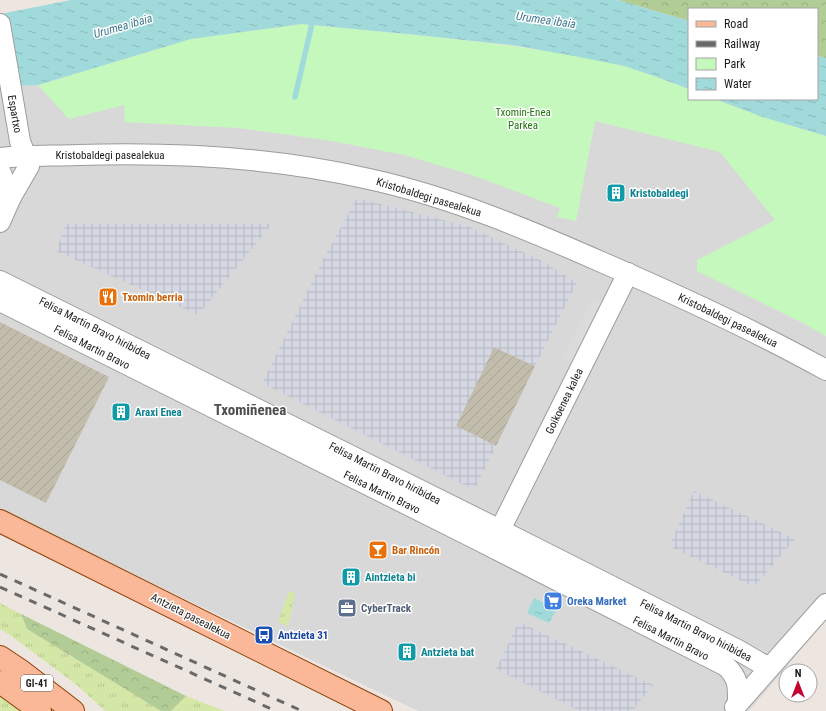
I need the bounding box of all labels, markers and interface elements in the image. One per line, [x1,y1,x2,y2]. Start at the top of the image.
legend [688,8,818,100]
water label: Urumea ibaia [515,9,577,31]
water label: Urumea ibaia [92,11,154,41]
text: Road [724,17,748,31]
text: Railway [724,37,760,51]
text: Park [724,57,746,71]
text: Water [724,77,752,91]
street label: Espartxo [5,94,24,135]
park label: Txomin-Enea Parkea [495,106,551,132]
street label: Kristobaldegi pasealekua [55,149,165,162]
street label: Kristobaldegi pasealekua [375,175,483,220]
building icon: Kristobaldegi [605,182,627,204]
place label: Kristobaldegi [630,187,689,200]
restaurant icon: Txomin berria [97,286,119,308]
place label: Txomin berria [122,291,183,304]
street label: Kristobaldegi pasealekua [676,291,780,350]
street label: Felisa Martin Bravo hiribidea [37,294,153,362]
street label: Felisa Martin Bravo [52,322,132,372]
street label: Goikoenea kalea [543,366,586,436]
building icon: Araxi Enea [110,401,132,423]
district label: Txomiñenea [214,401,286,419]
place label: Araxi Enea [135,406,182,419]
street label: Felisa Martin Bravo hiribidea [327,439,443,507]
street label: Felisa Martin Bravo [342,468,422,516]
bar icon: Bar Rincón [367,539,389,561]
place label: Bar Rincón [392,544,440,557]
building icon: Aintzieta bi [340,566,362,588]
place label: Aintzieta bi [365,571,416,584]
supermarket icon: Oreka Market [542,590,564,612]
street label: Antzieta pasealekua [149,591,233,642]
place label: Oreka Market [567,595,627,608]
street label: Felisa Martin Bravo hiribidea [638,596,754,664]
office icon: CyberTrack [336,597,358,619]
place label: CyberTrack [361,602,412,615]
street label: Felisa Martin Bravo [631,613,711,663]
bus stop icon: Antzieta 31 [253,624,275,646]
place label: Antzieta 31 [278,629,328,642]
building icon: Antzieta bat [396,641,418,663]
place label: Antzieta bat [421,646,475,659]
north arrow [778,663,818,703]
text: N [795,667,802,680]
road number: GI-41 [21,675,53,691]

